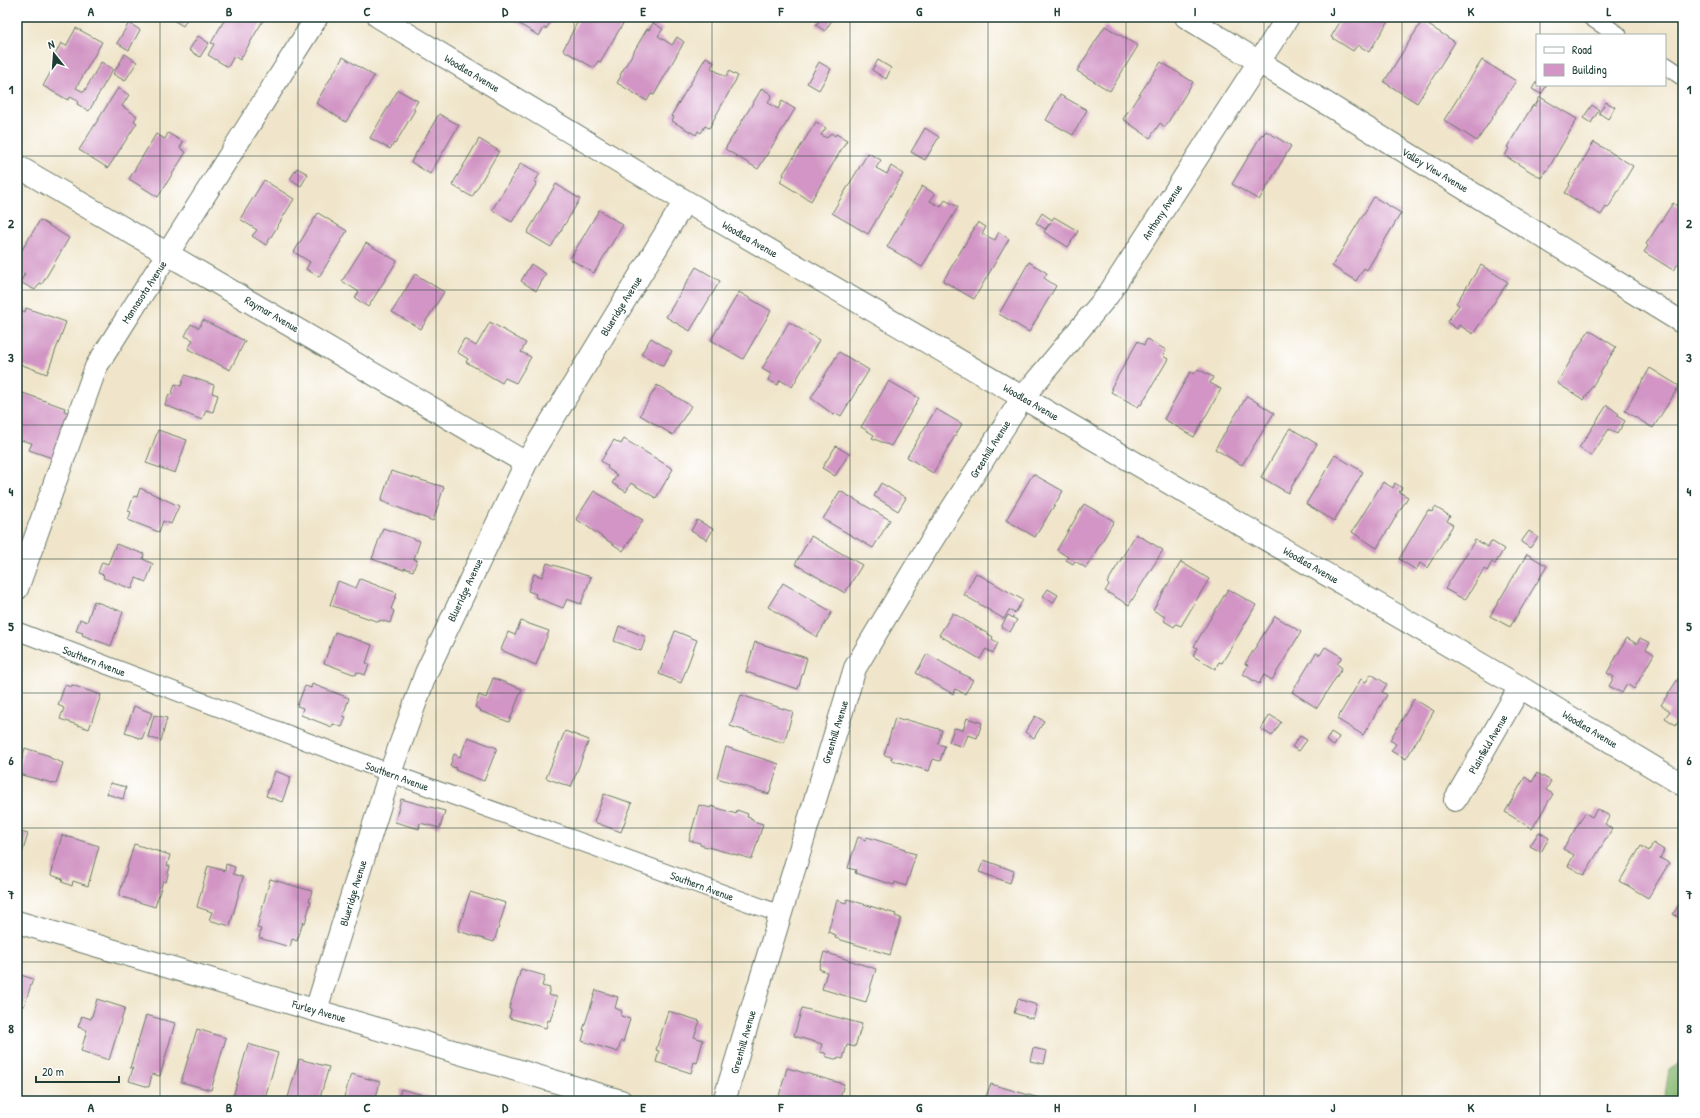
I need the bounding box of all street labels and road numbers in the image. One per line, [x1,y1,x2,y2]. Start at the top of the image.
street label: Woodlea Avenue [442,51,503,95]
street label: Valley View Avenue [1399,145,1471,196]
street label: Anthony Avenue [1139,181,1185,242]
street label: Woodlea Avenue [720,217,781,261]
street label: Mannasota Avenue [118,257,170,326]
street label: Blueridge Avenue [597,273,645,339]
street label: Raymar Avenue [242,293,302,335]
street label: Woodlea Avenue [1001,380,1062,424]
street label: Greenhill Avenue [967,417,1014,480]
street label: Woodlea Avenue [1281,543,1342,587]
street label: Blueridge Avenue [444,556,486,624]
street label: Southern Avenue [61,643,128,680]
street label: Greenhill Avenue [819,698,851,765]
street label: Woodlea Avenue [1560,707,1621,751]
street label: Plainfield Avenue [1465,711,1511,776]
street label: Southern Avenue [363,758,431,794]
street label: Blueridge Avenue [336,858,370,928]
street label: Southern Avenue [668,868,736,904]
street label: Furley Avenue [290,996,348,1025]
street label: Greenhill Avenue [727,1008,759,1075]

